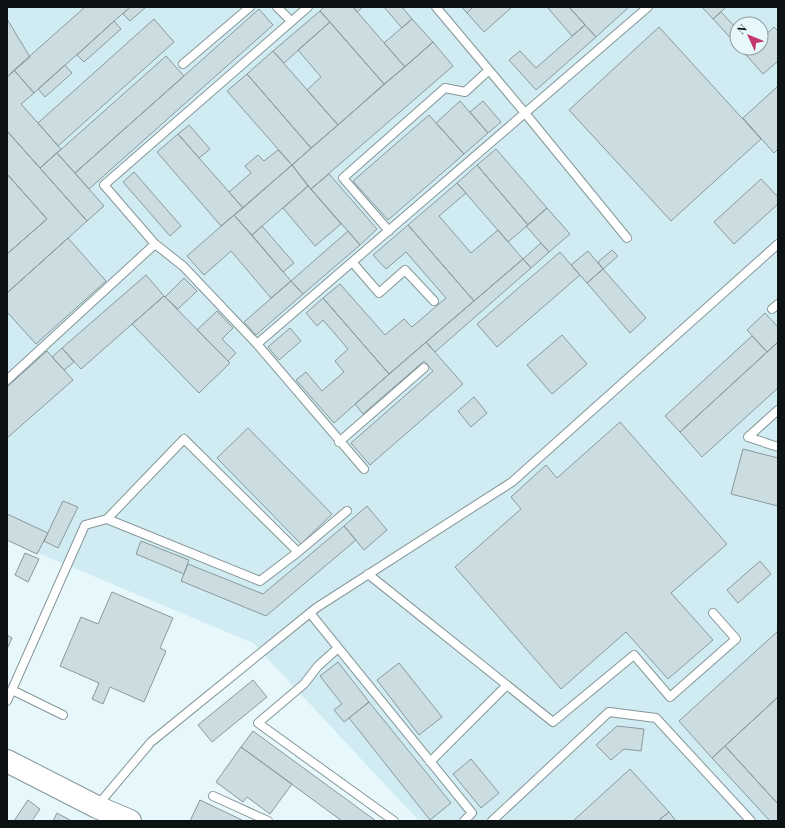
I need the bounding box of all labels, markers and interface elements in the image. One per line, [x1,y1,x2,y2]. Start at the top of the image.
north arrow [729,16,769,56]
text: N [733,21,750,37]

